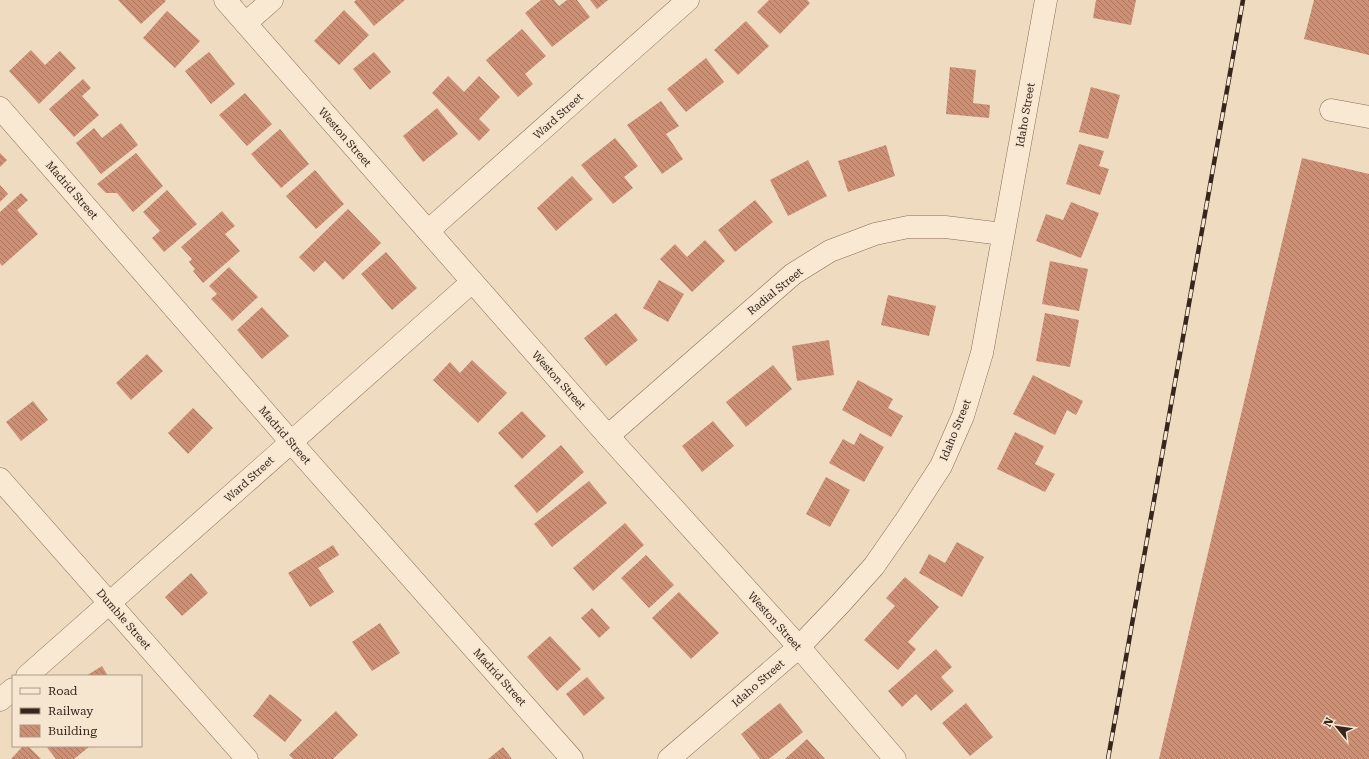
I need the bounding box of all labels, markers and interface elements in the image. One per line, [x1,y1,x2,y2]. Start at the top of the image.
street label: Idaho Street [1013,82,1038,148]
street label: Ward Street [531,91,586,142]
street label: Weston Street [315,105,374,170]
street label: Madrid Street [43,159,100,222]
street label: Radial Street [745,265,806,318]
street label: Weston Street [529,348,588,412]
street label: Idaho Street [937,398,974,463]
street label: Madrid Street [256,404,313,467]
street label: Ward Street [222,454,277,505]
street label: Dumble Street [94,586,153,652]
street label: Weston Street [745,589,804,653]
street label: Madrid Street [470,646,529,709]
street label: Idaho Street [729,657,787,710]
legend [12,675,142,747]
text: Road [48,684,78,698]
text: Railway [48,704,94,718]
north arrow [1317,707,1357,747]
text: N [1321,715,1337,729]
text: Building [48,724,97,738]

